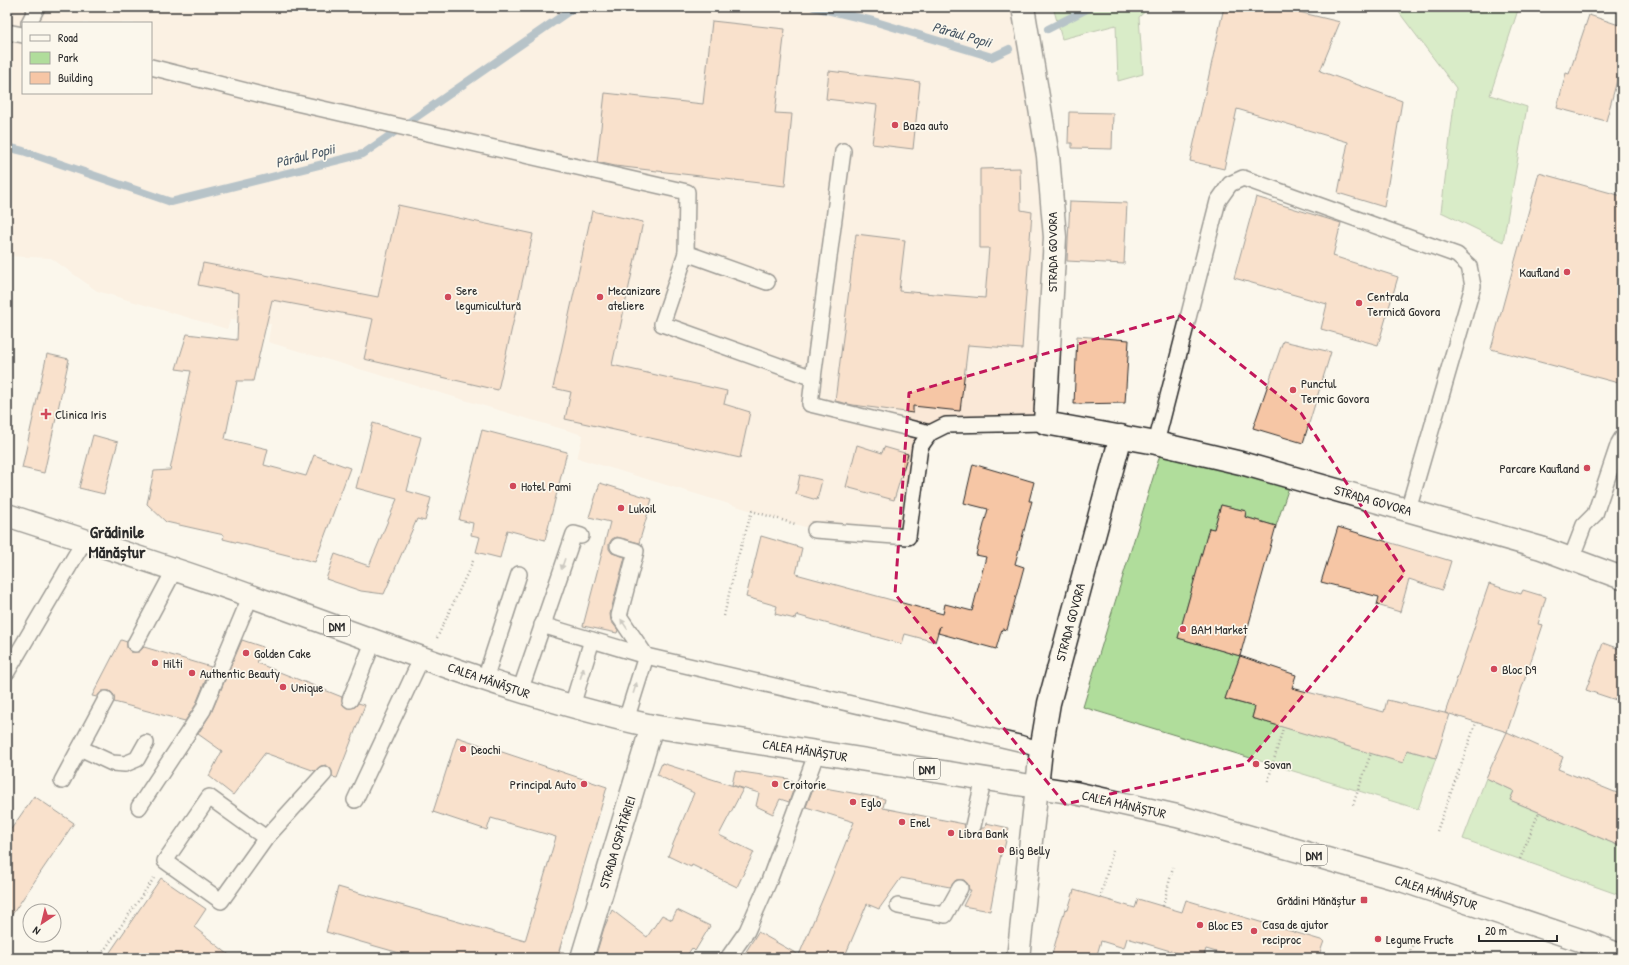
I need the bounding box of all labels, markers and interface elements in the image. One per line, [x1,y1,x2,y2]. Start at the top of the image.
water label: Pârâul Popii [930,17,995,53]
legend [22,22,152,94]
text: Road [58,29,78,46]
text: Park [58,49,78,66]
text: Building [58,69,93,86]
place label: Baza auto [903,116,948,134]
marker: Baza auto [890,120,900,130]
water label: Pârâul Popii [273,138,339,172]
street label: STRADA GOVORA [1043,211,1061,292]
place label: Kaufland [1519,263,1559,281]
marker: Kaufland [1562,267,1572,277]
place label: Sere legumicultură [456,281,521,314]
place label: Mecanizare ateliere [608,281,661,314]
place label: Centrala Termică Govora [1367,287,1440,320]
marker: Sere legumicultură [443,292,453,302]
marker: Mecanizare ateliere [595,292,605,302]
marker: Centrala Termică Govora [1354,298,1364,308]
place label: Punctul Termic Govora [1301,374,1369,407]
marker: Punctul Termic Govora [1288,385,1298,395]
place label: Clinica Iris [55,405,106,423]
marker: Clinica Iris [40,408,52,420]
place label: Parcare Kaufland [1500,459,1579,477]
marker: Parcare Kaufland [1582,463,1592,473]
place label: Hotel Pami [521,477,572,495]
street label: STRADA GOVORA [1332,480,1415,520]
marker: Hotel Pami [508,481,518,491]
place label: Lukoil [629,499,657,517]
marker: Lukoil [616,503,626,513]
district label: Grădinile Mănăștur [89,520,146,563]
one-way arrow [560,559,566,571]
street label: STRADA GOVORA [1051,580,1089,663]
road number: DN1 [324,616,350,636]
one-way arrow [620,619,628,629]
place label: BAM Market [1191,620,1248,638]
marker: BAM Market [1178,624,1188,634]
place label: Golden Cake [254,644,311,662]
marker: Golden Cake [241,648,251,658]
place label: Hilti [163,654,183,672]
marker: Hilti [150,658,160,668]
street label: CALEA MĂNĂȘTUR [445,658,533,703]
place label: Bloc D9 [1502,660,1536,678]
place label: Authentic Beauty [200,664,280,682]
marker: Bloc D9 [1489,664,1499,674]
one-way arrow [579,666,585,678]
marker: Authentic Beauty [187,668,197,678]
place label: Unique [291,678,323,696]
marker: Unique [278,682,288,692]
one-way arrow [632,682,638,694]
street label: CALEA MĂNĂȘTUR [761,734,849,766]
place label: Deochi [471,740,501,758]
marker: Deochi [458,744,468,754]
place label: Sovan [1264,755,1292,773]
road number: DN1 [914,759,940,779]
marker: Sovan [1251,759,1261,769]
place label: Principal Auto [510,775,576,793]
place label: Croitorie [783,775,826,793]
marker: Principal Auto [579,779,589,789]
marker: Croitorie [770,779,780,789]
street label: CALEA MĂNĂȘTUR [1080,786,1168,822]
place label: Eglo [861,793,881,811]
street label: STRADA OSPĂTĂRIEI [594,794,640,890]
marker: Eglo [848,797,858,807]
place label: Enel [910,813,931,831]
marker: Enel [897,817,907,827]
place label: Libra Bank [959,824,1009,842]
marker: Libra Bank [946,828,956,838]
place label: Big Belly [1009,841,1051,859]
marker: Big Belly [996,845,1006,855]
road number: DN1 [1301,845,1327,865]
street label: CALEA MĂNĂȘTUR [1392,870,1480,914]
place label: Grădini Mănăștur [1276,891,1356,909]
marker: Grădini Mănăștur [1359,895,1369,905]
north arrow [22,903,62,943]
place label: Casa de ajutor reciproc [1262,915,1329,948]
place label: Bloc E5 [1208,916,1243,934]
scale bar [1479,917,1557,943]
marker: Bloc E5 [1195,920,1205,930]
text: 20 m [1485,922,1507,939]
text: N [30,924,43,939]
marker: Casa de ajutor reciproc [1249,926,1259,936]
place label: Legume Fructe [1386,930,1454,948]
marker: Legume Fructe [1373,934,1383,944]

